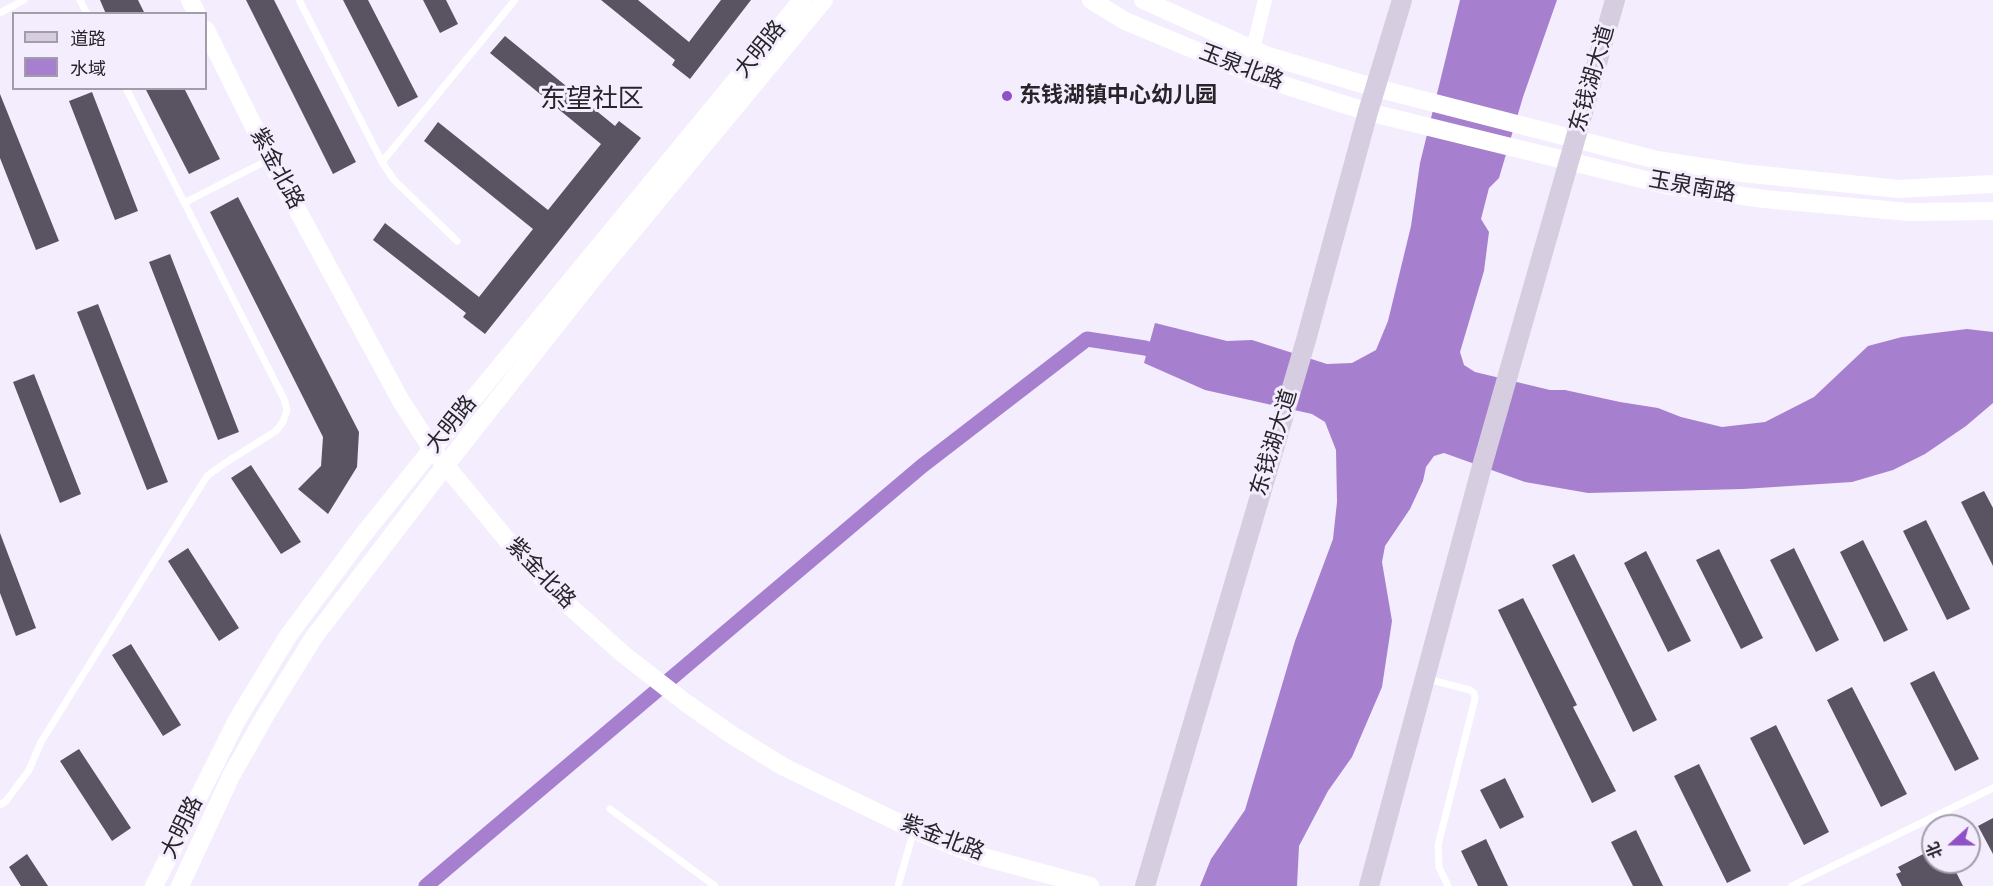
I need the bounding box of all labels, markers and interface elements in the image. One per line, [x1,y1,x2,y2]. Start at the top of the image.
legend [12,12,207,90]
street label: 大明路 [730,16,792,84]
street label: 东钱湖大道 [1565,22,1621,136]
text: 道路 [70,29,106,50]
street label: 玉泉北路 [1195,40,1287,96]
text: 水域 [70,59,106,80]
place label: 东钱湖镇中心幼儿园 [1019,83,1217,109]
district label: 东望社区 [540,84,644,116]
marker: 东钱湖镇中心幼儿园 [1000,89,1014,103]
street label: 紫金北路 [244,124,308,214]
street label: 玉泉南路 [1646,167,1738,209]
street label: 东钱湖大道 [1246,387,1304,499]
street label: 大明路 [421,391,483,459]
street label: 紫金北路 [500,533,580,615]
street label: 大明路 [157,793,209,863]
street label: 紫金北路 [896,811,988,867]
north arrow [1921,814,1981,874]
text: 北 [1924,839,1947,861]

